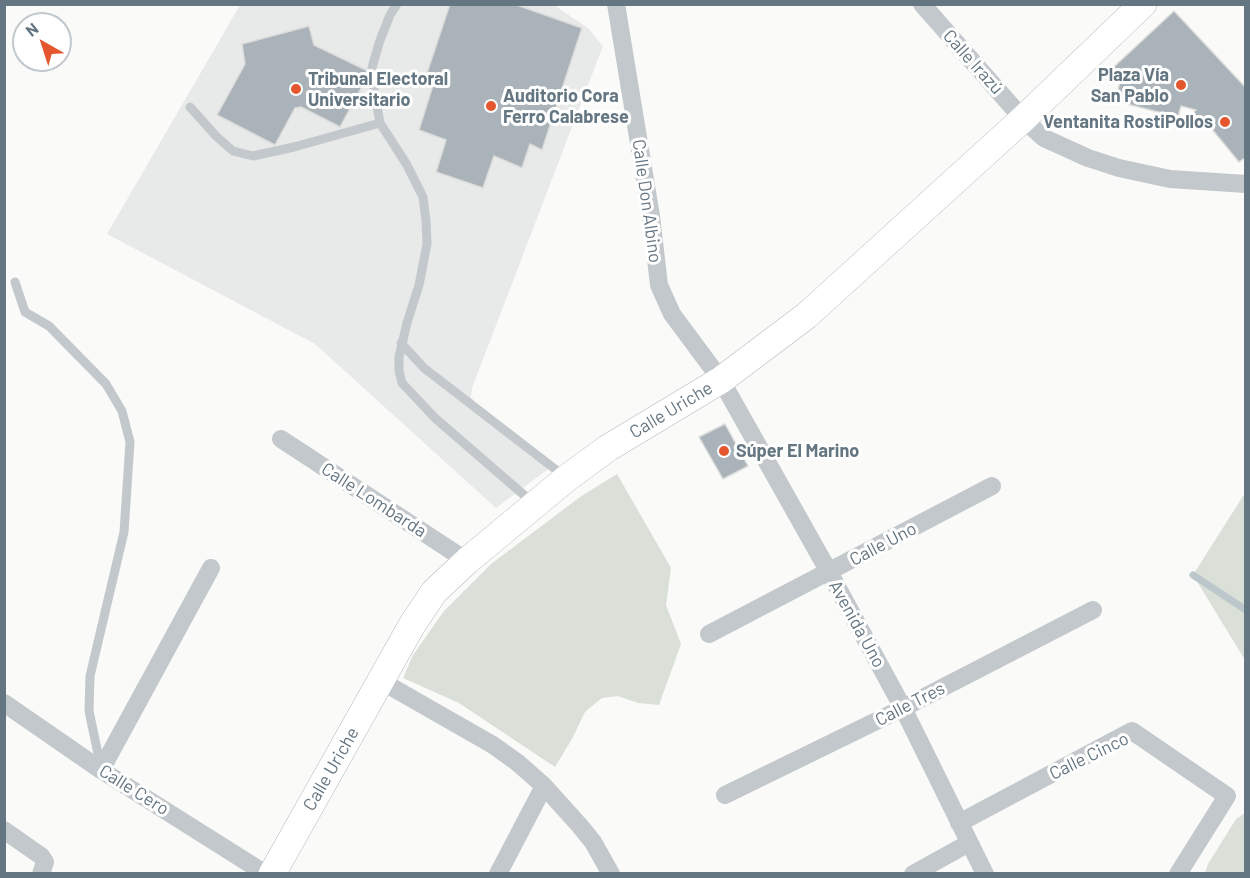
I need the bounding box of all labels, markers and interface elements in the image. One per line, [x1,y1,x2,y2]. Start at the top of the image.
north arrow [12,12,72,72]
text: N [21,18,42,40]
street label: Calle Irazú [938,25,1008,99]
place label: Plaza Vía San Pablo [1091,64,1169,106]
place label: Tribunal Electoral Universitario [308,68,448,110]
marker: Plaza Vía San Pablo [1174,78,1188,92]
marker: Tribunal Electoral Universitario [289,82,303,96]
place label: Auditorio Cora Ferro Calabrese [503,85,629,128]
marker: Auditorio Cora Ferro Calabrese [484,99,498,113]
place label: Ventanita RostiPollos [1043,111,1213,133]
marker: Ventanita RostiPollos [1218,115,1232,129]
street label: Calle Don Albino [628,138,666,264]
street label: Calle Uriche [626,377,716,443]
place label: Súper El Marino [736,440,859,462]
marker: Súper El Marino [717,444,731,458]
street label: Calle Lombarda [317,458,431,542]
street label: Calle Uno [846,517,920,571]
street label: Avenida Uno [824,577,890,671]
street label: Calle Tres [872,677,948,731]
street label: Calle Uriche [298,723,364,815]
street label: Calle Cinco [1046,728,1132,784]
street label: Calle Cero [95,760,173,820]

